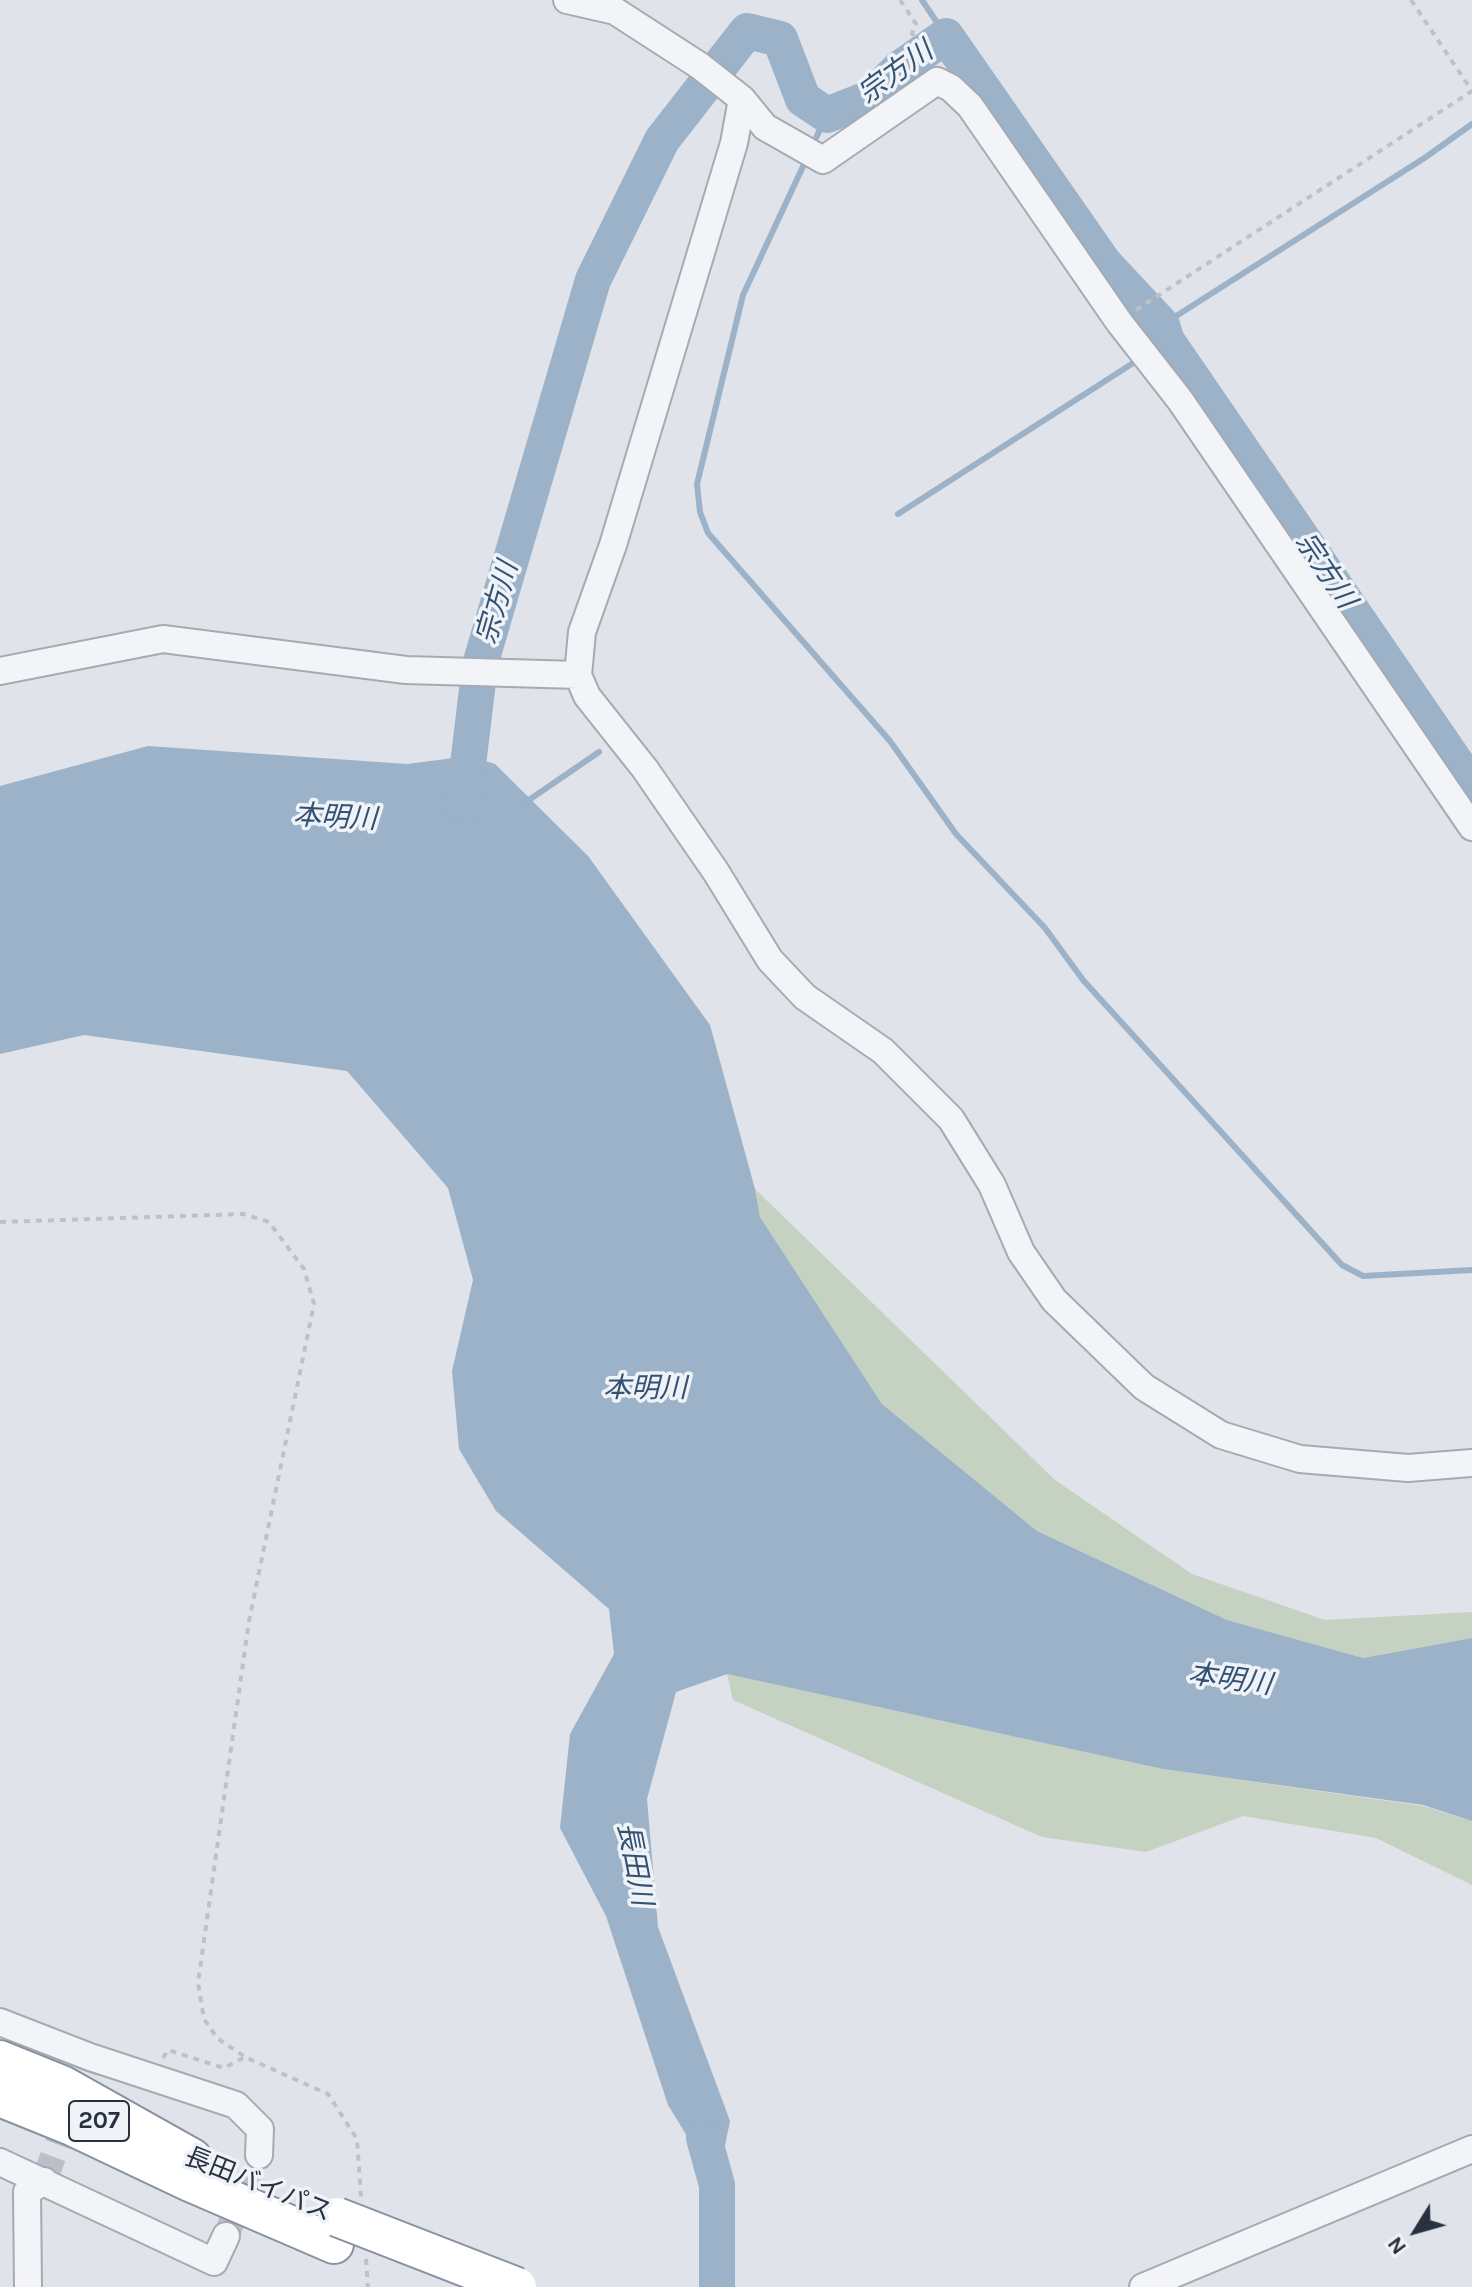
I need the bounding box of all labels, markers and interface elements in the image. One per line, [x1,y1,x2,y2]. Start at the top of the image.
water label: 宗方川 [852,35,940,111]
water label: 宗方川 [1288,527,1362,615]
water label: 宗方川 [470,558,526,648]
water label: 本明川 [292,799,378,837]
water label: 本明川 [603,1372,687,1406]
water label: 本明川 [1186,1658,1274,1702]
water label: 長田川 [609,1820,659,1908]
road number: 207 [69,2101,129,2141]
street label: 長田バイパス [180,2141,336,2229]
north arrow [1376,2191,1456,2271]
text: N [1382,2231,1412,2260]

